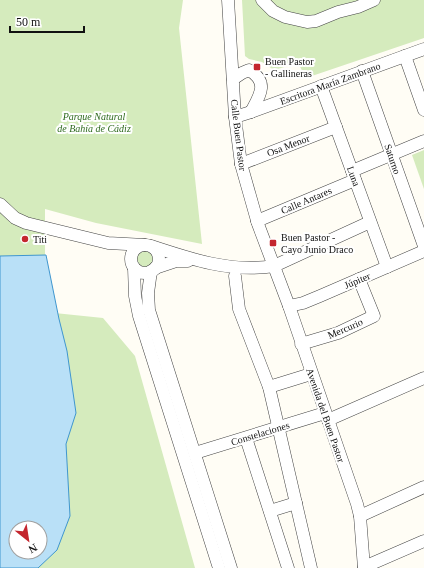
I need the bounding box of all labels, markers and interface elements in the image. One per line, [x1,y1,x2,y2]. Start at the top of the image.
scale bar [10,8,84,34]
text: 50 m [16,15,41,29]
place label: Buen Pastor - Gallineras [265,56,314,79]
street label: Escritora María Zambrano [278,60,382,107]
marker: Buen Pastor - Gallineras [252,62,262,72]
street label: Calle Buen Pastor [229,99,248,172]
park label: Parque Natural de Bahía de Cádiz [57,111,131,134]
street label: Osa Menor [265,132,312,159]
street label: Saturno [382,143,403,176]
street label: Luna [345,165,362,188]
street label: Calle Antares [279,185,333,216]
place label: Buen Pastor - Cayo Junio Draco [281,232,353,255]
marker: Titi [20,234,30,244]
place label: Titi [33,234,47,245]
marker: Buen Pastor - Cayo Junio Draco [268,238,278,248]
street label: Júpiter [343,270,372,291]
street label: Mercurio [326,316,364,341]
street label: Avenida del Buen Pastor [304,367,347,464]
street label: Constelaciones [230,419,291,448]
north arrow [8,520,48,560]
text: N [27,541,39,556]

